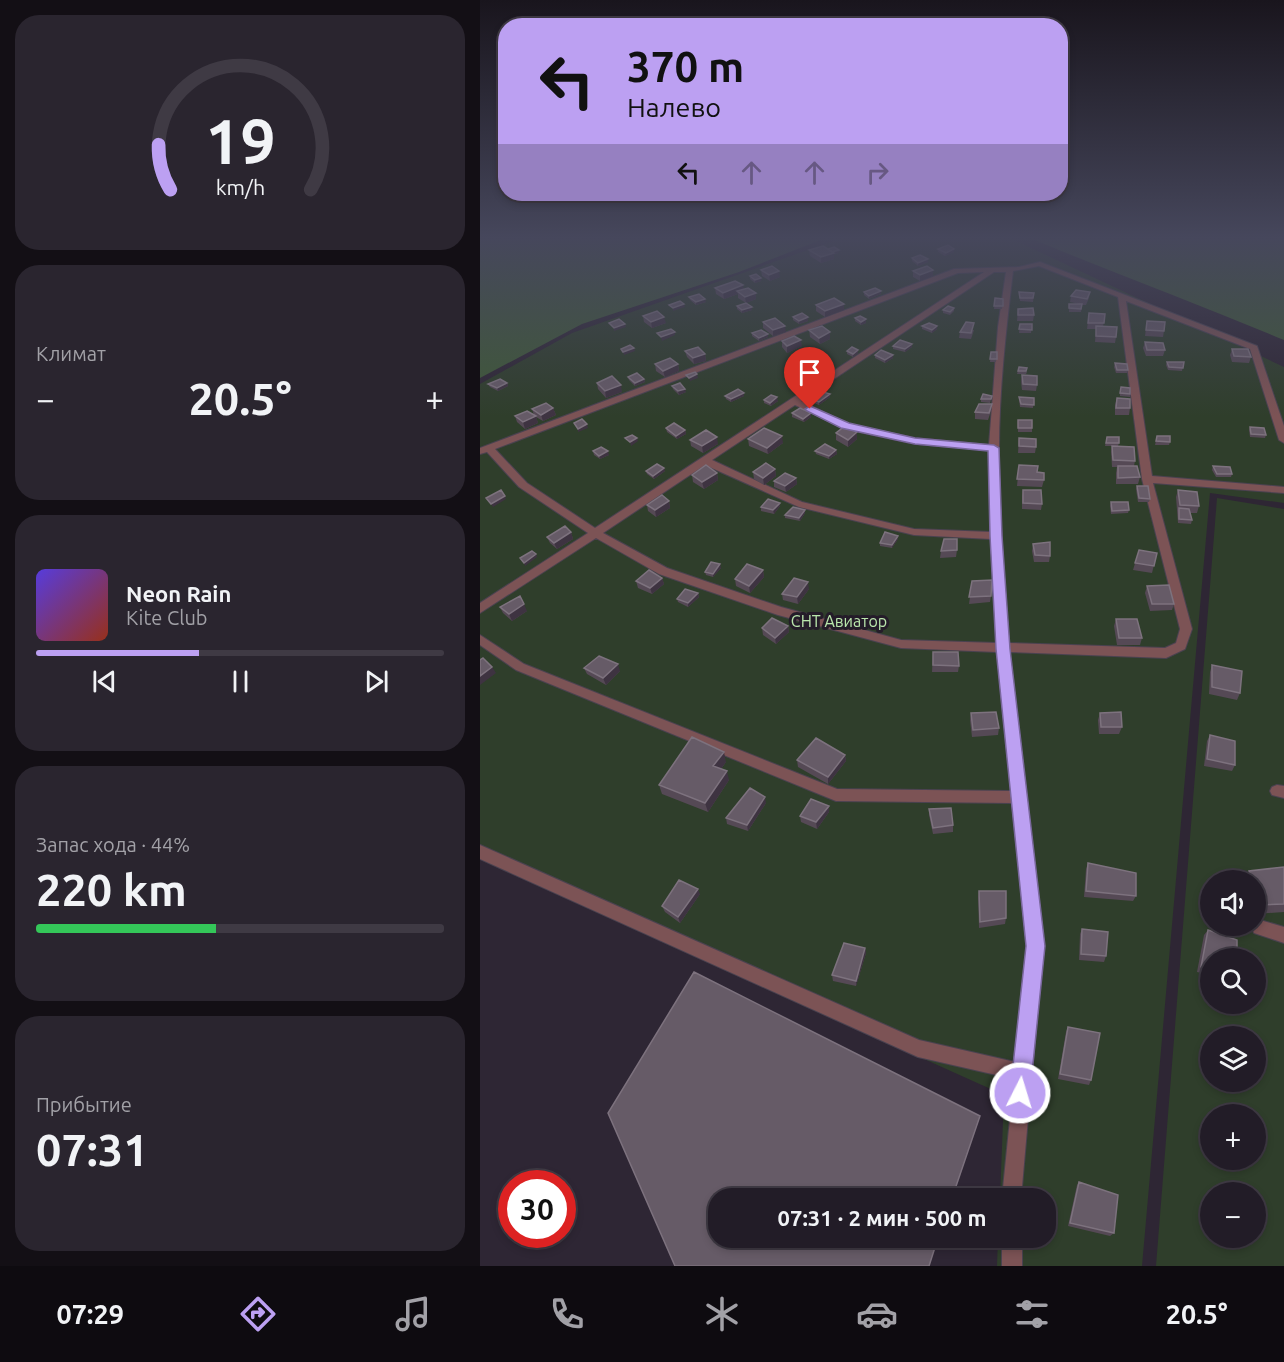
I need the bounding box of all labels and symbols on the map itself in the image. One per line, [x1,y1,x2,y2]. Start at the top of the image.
pin [784,347,835,409]
park label: СНТ Авиатор [791,612,887,630]
position arrow [988,1061,1052,1125]
speed limit sign: 30 [498,1170,576,1248]

